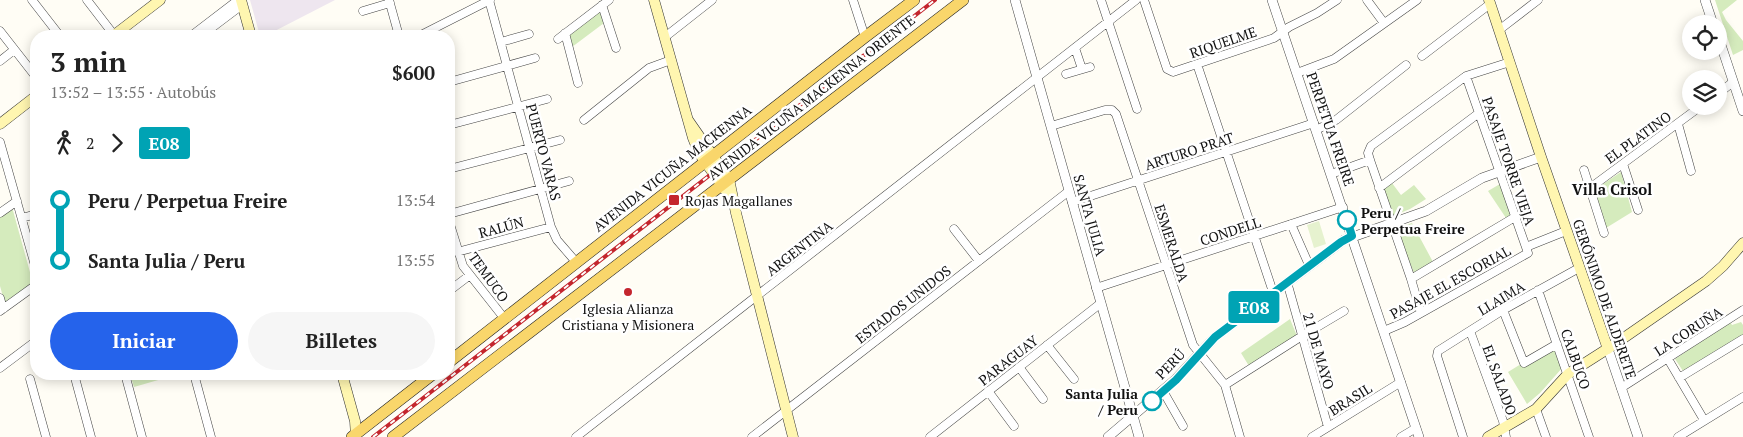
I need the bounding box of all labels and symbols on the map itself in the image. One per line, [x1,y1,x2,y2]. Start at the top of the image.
street label: AVENIDA VICUÑA MACKENNA ORIENTE [703,10,919,184]
street label: RIQUELME [1187,22,1259,62]
street label: PERPETUA FREIRE [1303,69,1359,189]
street label: PASAJE TORRE VIEJA [1478,94,1540,228]
street label: AVENIDA VICUÑA MACKENNA [589,100,755,236]
street label: PUERTO VARAS [522,101,566,203]
street label: EL PLATINO [1601,106,1675,168]
street label: ARTURO PRAT [1142,128,1236,174]
street label: SANTA JULIA [1069,172,1111,258]
district label: Villa Crisol [1572,179,1652,199]
place label: Rojas Magallanes [685,191,793,210]
marker: Rojas Magallanes [667,193,681,207]
street label: ESMERALDA [1150,202,1194,285]
place label: Peru / Perpetua Freire [1361,203,1465,238]
marker: Peru / Perpetua Freire [1337,210,1357,230]
street label: RALÚN [476,212,526,242]
street label: CONDELL [1197,212,1263,250]
street label: ARGENTINA [762,216,837,280]
street label: GERÓNIMO DE ALDERETE [1569,216,1641,382]
street label: PASAJE EL ESCORIAL [1386,241,1514,323]
street label: TEMUCO [464,248,514,306]
street label: ESTADOS UNIDOS [851,261,955,347]
street label: LLAIMA [1474,276,1528,319]
marker: Iglesia Alianza Cristiana y Misionera [622,286,634,298]
line badge: E08 [1225,291,1283,323]
place label: Iglesia Alianza Cristiana y Misionera [562,299,694,334]
street label: LA CORUÑA [1650,302,1726,360]
street label: 21 DE MAYO [1299,310,1339,392]
street label: CALBUCO [1557,326,1595,392]
street label: PARAGUAY [974,330,1043,389]
street label: EL SALADO [1478,342,1522,418]
street label: PERÚ [1151,344,1189,383]
street label: BRASIL [1325,378,1375,420]
place label: Santa Julia / Peru [1065,384,1138,419]
marker: Santa Julia / Peru [1142,391,1162,411]

